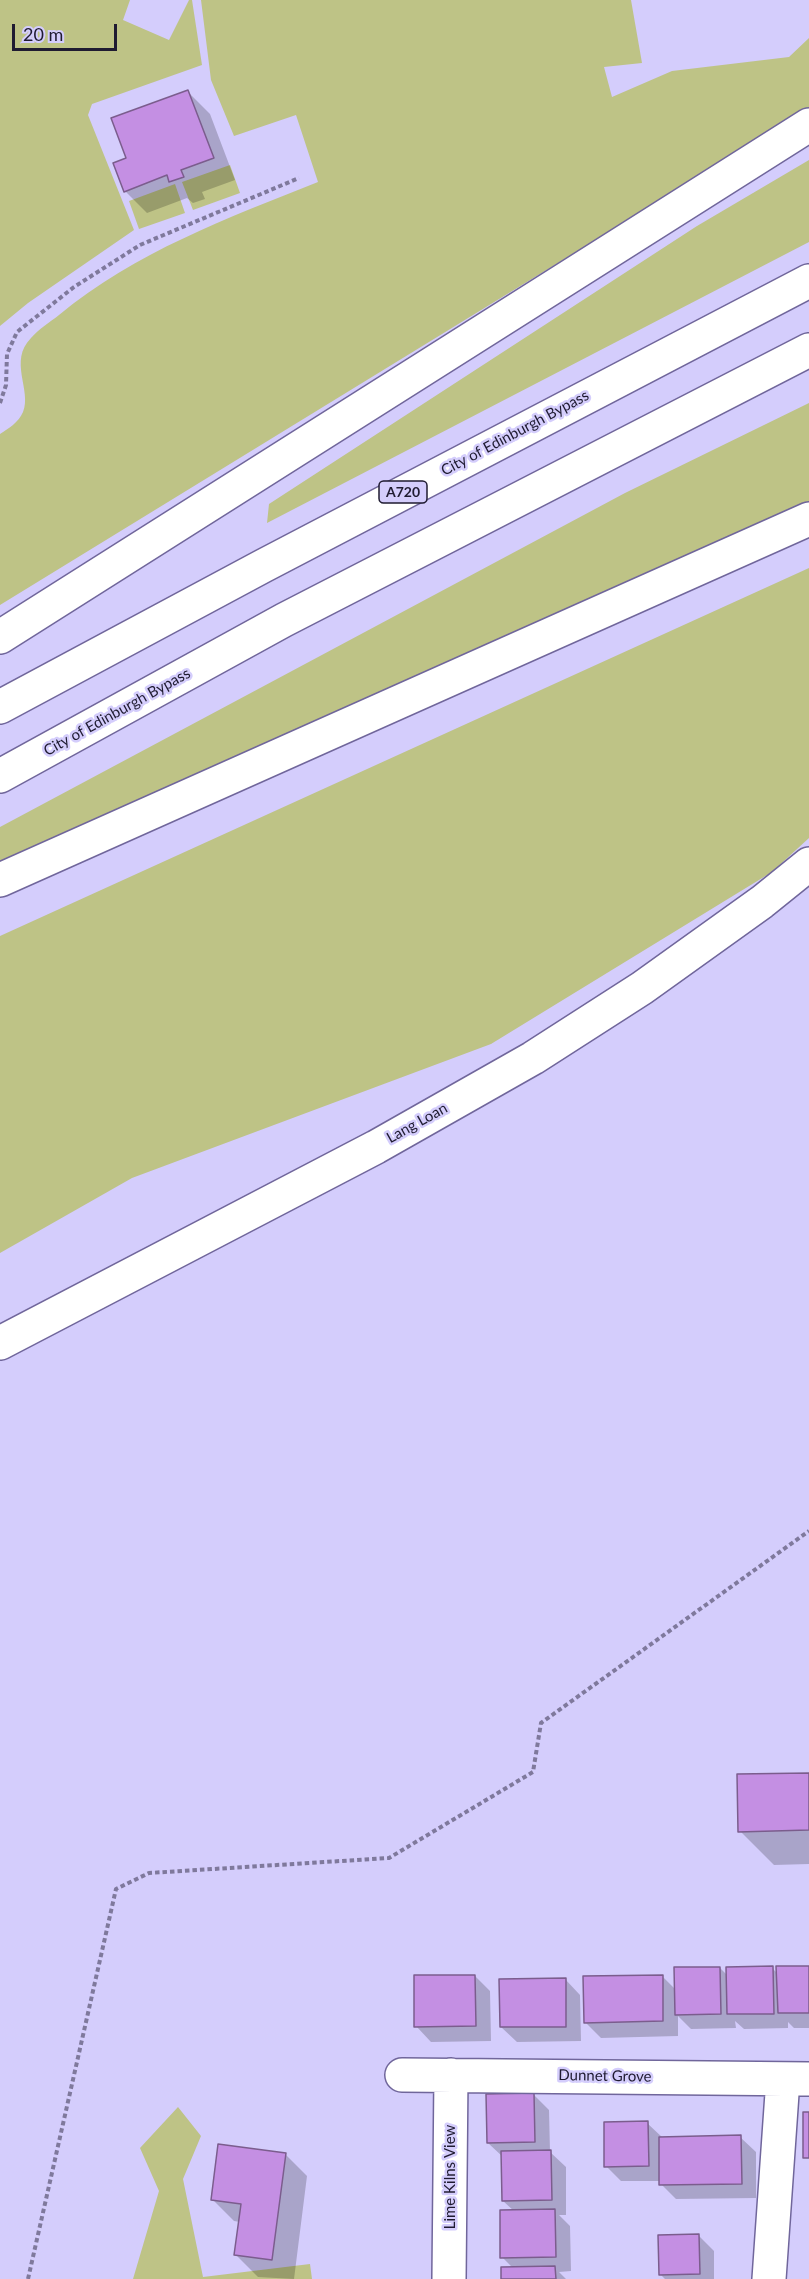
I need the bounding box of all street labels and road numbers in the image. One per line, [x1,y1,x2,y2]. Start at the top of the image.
street label: City of Edinburgh Bypass [438,386,592,480]
road number: A720 [379,481,427,503]
street label: City of Edinburgh Bypass [41,664,193,760]
street label: Lang Loan [383,1099,451,1147]
street label: Dunnet Grove [558,2066,652,2086]
street label: Lime Kilns View [441,2125,459,2229]

